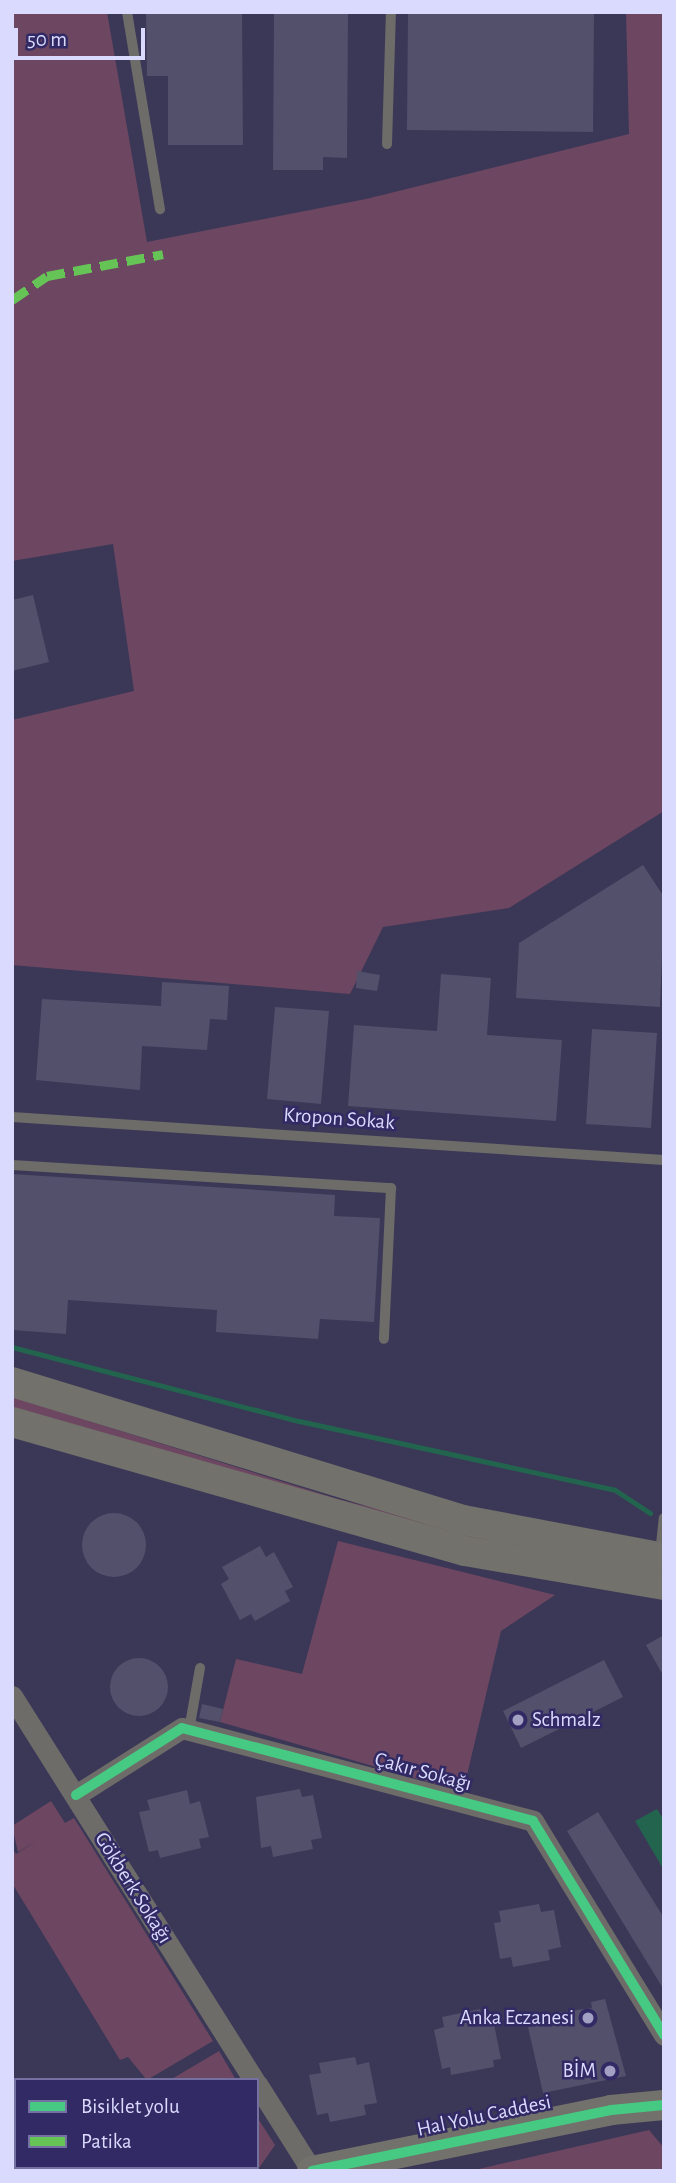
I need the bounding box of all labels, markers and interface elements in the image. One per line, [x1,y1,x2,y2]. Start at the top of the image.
scale bar [18,14,149,58]
text: 50 m [27,29,67,50]
street label: Kropon Sokak [282,1103,396,1135]
place label: Schmalz [532,1707,601,1733]
marker: Schmalz [510,1712,526,1728]
street label: Çakır Sokağı [372,1747,474,1797]
street label: Gökberk Sokağı [89,1828,177,1948]
place label: Anka Eczanesi [460,2005,574,2031]
marker: Anka Eczanesi [580,2010,596,2026]
place label: BİM [563,2058,596,2084]
marker: BİM [602,2063,618,2079]
legend [14,2078,259,2169]
street label: Hal Yolu Caddesi [415,2089,553,2143]
text: Bisiklet yolu [81,2096,180,2117]
text: Patika [81,2131,132,2152]

